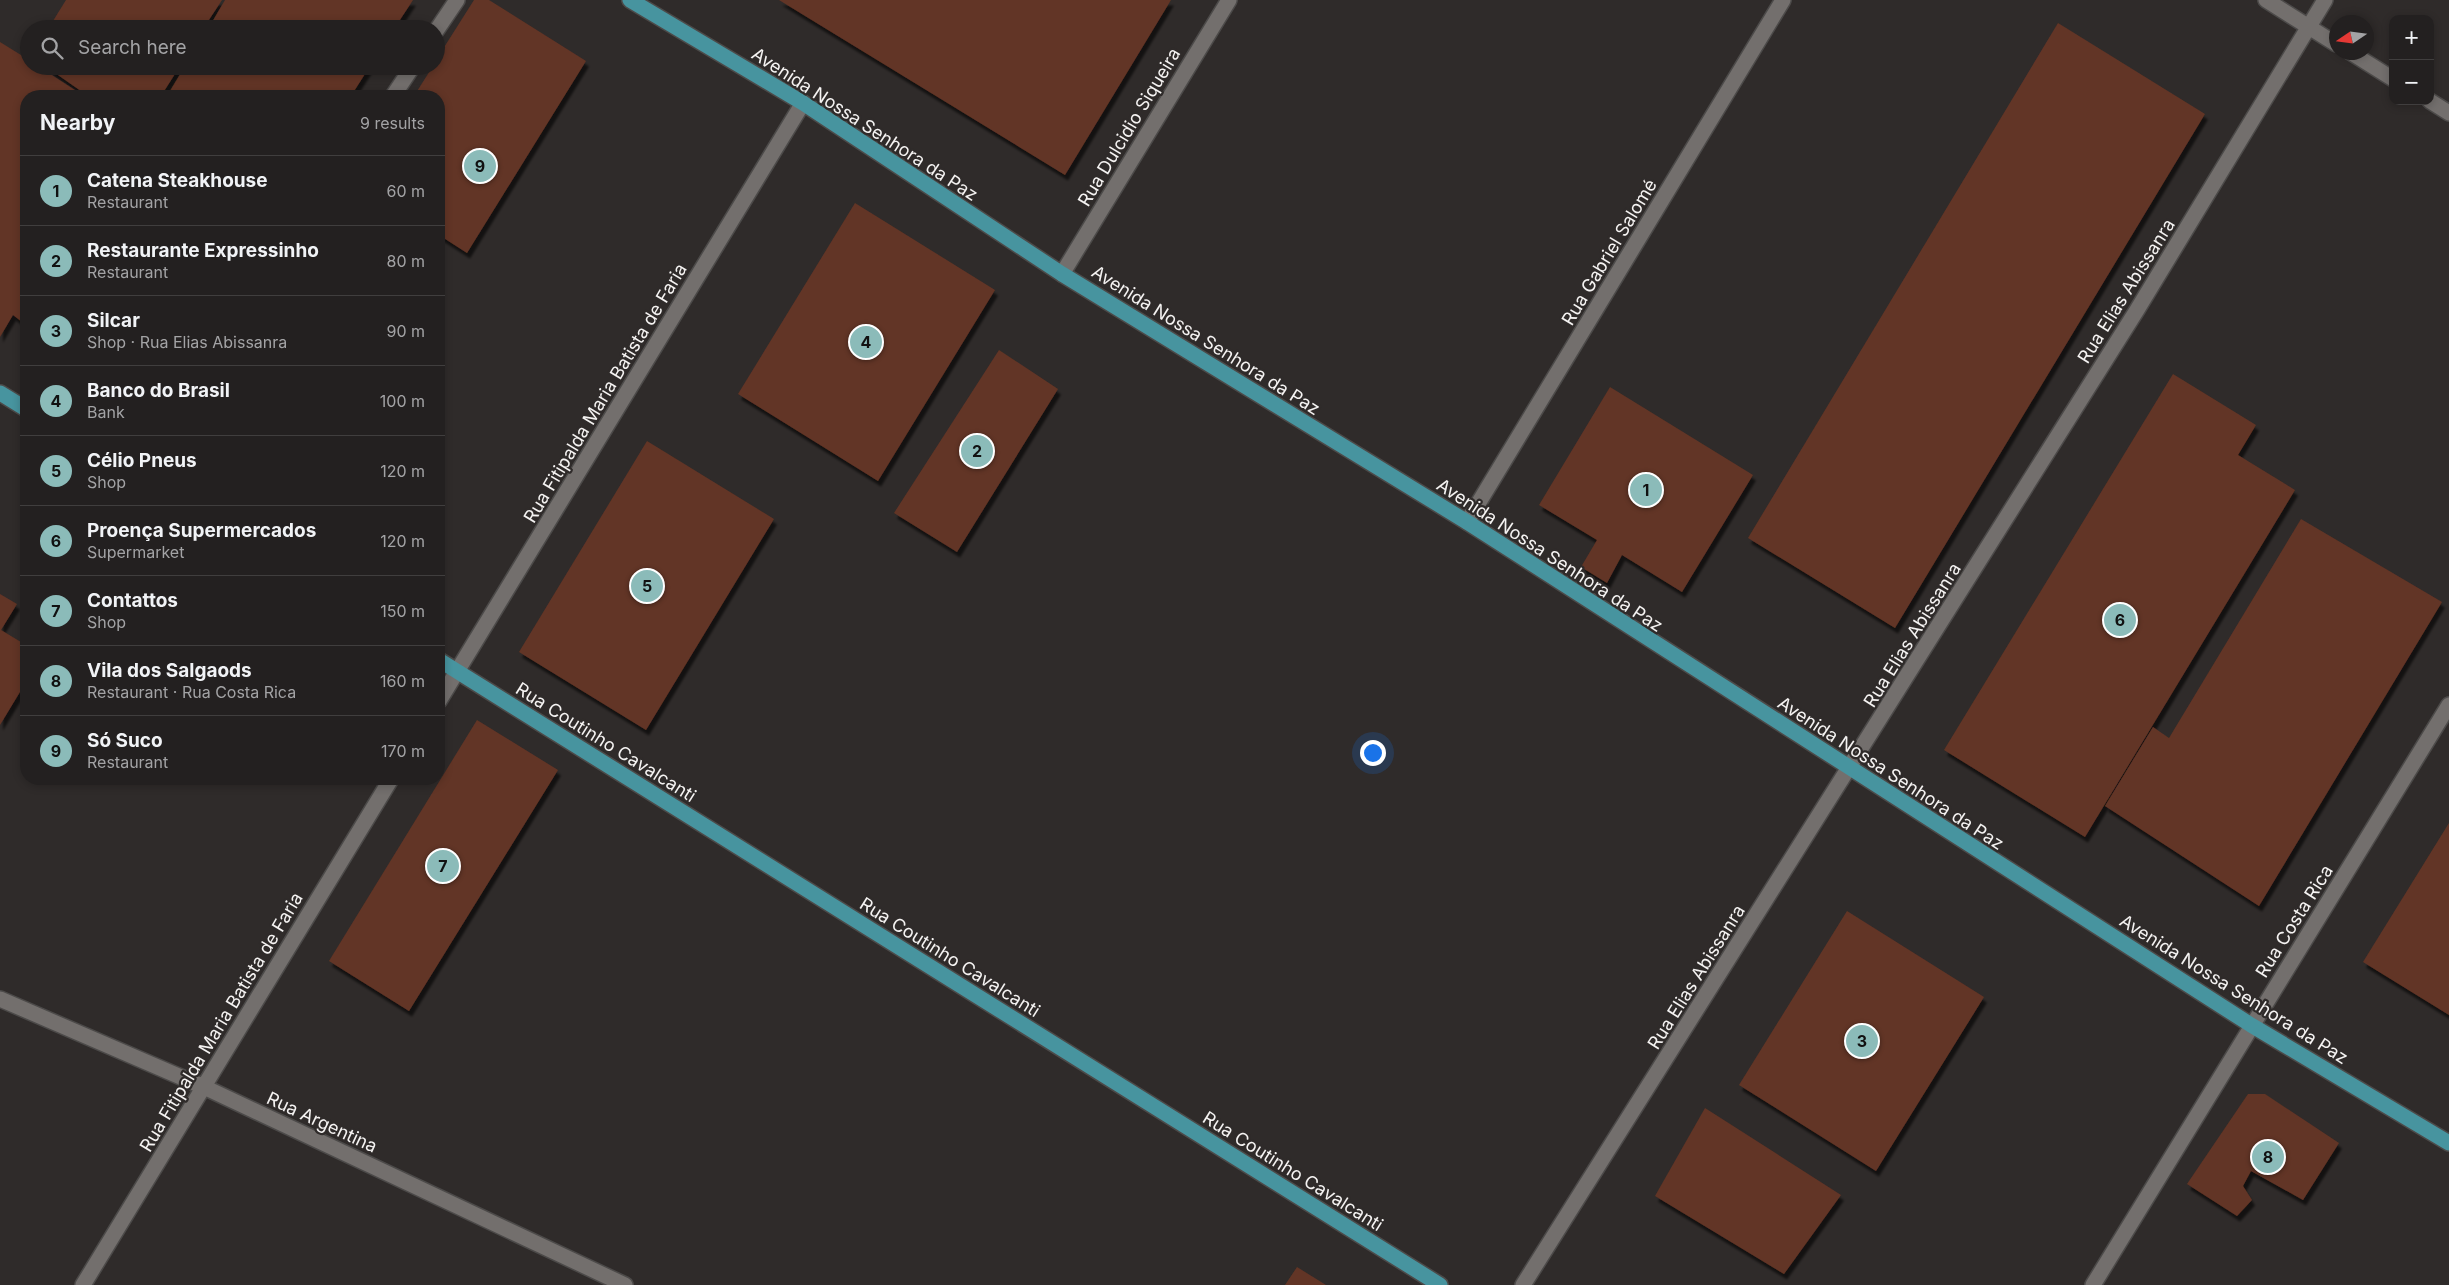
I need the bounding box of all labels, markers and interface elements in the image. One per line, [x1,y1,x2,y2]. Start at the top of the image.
north arrow [2329,15,2374,60]
map controls [2389,15,2434,105]
button: + [2389,15,2434,60]
search box [20,20,445,75]
icon: search [38,34,66,62]
text: Search here [78,36,187,59]
street label: Avenida Nossa Senhora da Paz [748,43,982,205]
street label: Rua Dulcidio Siqueira [1073,44,1185,210]
button: − [2389,60,2434,105]
text: Nearby [40,110,115,135]
text: 9 results [360,113,425,133]
pin: 9 [464,147,496,185]
text: Catena Steakhouse [87,169,268,192]
street label: Rua Gabriel Salomé [1557,175,1661,329]
text: 1 [53,181,59,201]
text: 60 m [386,181,425,201]
text: Restaurant [87,192,168,212]
street label: Rua Elias Abissanra [2073,215,2179,367]
text: Restaurante Expressinho [87,239,319,262]
text: 2 [51,251,61,271]
text: 80 m [386,251,425,271]
street label: Rua Fitipalda Maria Batista de Faria [519,260,691,526]
street label: Avenida Nossa Senhora da Paz [1088,261,1324,419]
text: Restaurant [87,262,168,282]
text: Silcar [87,309,140,332]
text: 3 [51,321,61,341]
text: 90 m [386,321,425,341]
pin: 4 [850,323,882,361]
text: Shop · Rua Elias Abissanra [87,332,287,352]
text: Banco do Brasil [87,379,230,402]
text: 4 [51,391,61,411]
text: 100 m [380,391,425,411]
text: Bank [87,402,125,422]
pin: 2 [961,432,993,470]
text: Célio Pneus [87,449,197,472]
text: 5 [51,461,61,481]
text: 120 m [380,461,425,481]
pin: 1 [1630,471,1662,509]
text: Shop [87,472,126,492]
street label: Avenida Nossa Senhora da Paz [1433,474,1667,636]
text: Proença Supermercados [87,519,316,542]
text: 6 [51,531,61,551]
text: 120 m [380,531,425,551]
text: Supermarket [87,542,184,562]
street label: Rua Elias Abissanra [1859,559,1965,711]
pin: 5 [631,567,663,605]
text: Contattos [87,589,178,612]
text: 7 [51,601,61,621]
text: 150 m [380,601,425,621]
pin: 6 [2104,601,2136,639]
text: Shop [87,612,126,632]
text: Vila dos Salgaods [87,659,252,682]
text: 8 [51,671,61,691]
text: 160 m [380,671,425,691]
street label: Rua Coutinho Cavalcanti [512,678,700,806]
text: Restaurant · Rua Costa Rica [87,682,296,702]
street label: Avenida Nossa Senhora da Paz [1774,692,2008,854]
text: Só Suco [87,729,163,752]
your location [1360,740,1386,766]
text: 9 [51,741,61,761]
text: 170 m [381,741,425,761]
text: Restaurant [87,752,168,772]
pin: 7 [427,847,459,885]
street label: Rua Costa Rica [2251,861,2337,981]
street label: Rua Fitipalda Maria Batista de Faria [135,889,307,1155]
street label: Rua Coutinho Cavalcanti [856,893,1044,1021]
street label: Rua Elias Abissanra [1643,901,1749,1053]
street label: Avenida Nossa Senhora da Paz [2116,910,2352,1068]
pin: 3 [1846,1022,1878,1060]
street label: Rua Argentina [263,1087,381,1157]
street label: Rua Coutinho Cavalcanti [1199,1107,1387,1235]
pin: 8 [2252,1138,2284,1176]

